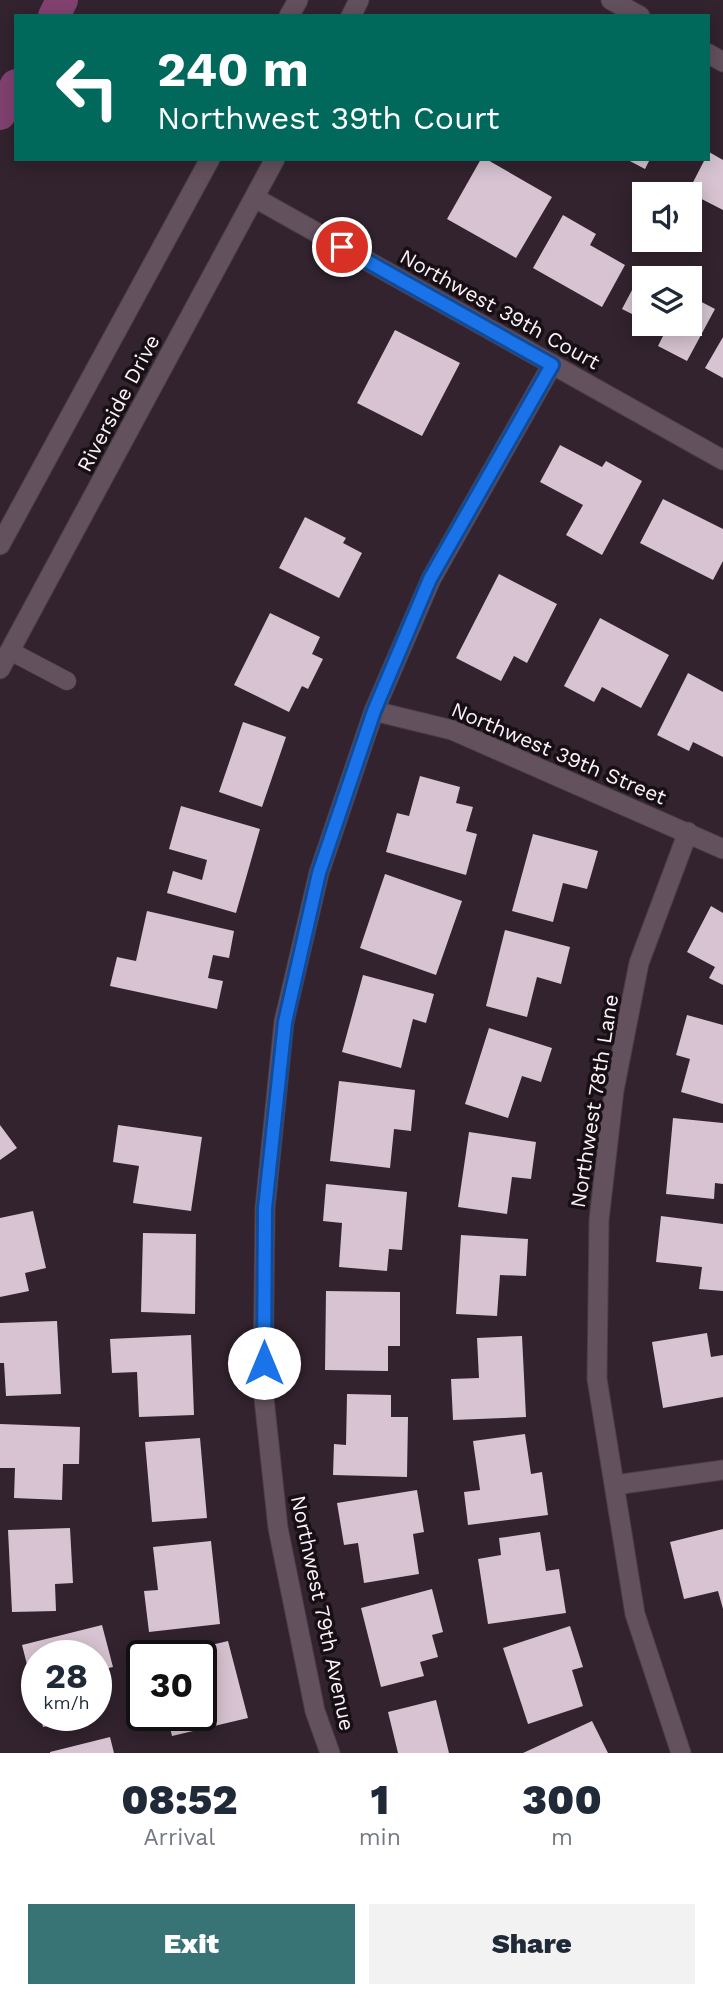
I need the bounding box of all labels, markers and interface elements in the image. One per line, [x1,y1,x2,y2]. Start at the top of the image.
text: 240 m [157,40,309,98]
icon: left [42,42,133,133]
text: Northwest 39th Court [157,99,499,137]
map controls [632,182,702,336]
button: sound [632,182,702,252]
pin [312,217,372,277]
icon: arrive [323,228,361,266]
street label: Northwest 39th Court [396,244,604,374]
button: layers [632,266,702,336]
street label: Riverside Drive [71,330,165,476]
street label: Northwest 39th Street [448,696,670,810]
street label: Northwest 78th Lane [565,992,623,1210]
position arrow [227,1326,301,1400]
street label: Northwest 79th Avenue [286,1493,360,1733]
speed limit sign: 30 [126,1640,217,1731]
text: 28 [45,1655,88,1697]
text: km/h [43,1692,90,1713]
text: 08:52 [121,1775,237,1824]
text: 1 [370,1775,389,1824]
text: 300 [522,1775,602,1824]
text: Arrival [143,1824,215,1851]
text: min [359,1824,401,1851]
text: m [551,1824,573,1851]
button: Exit [28,1904,355,1984]
button: Share [369,1904,695,1984]

